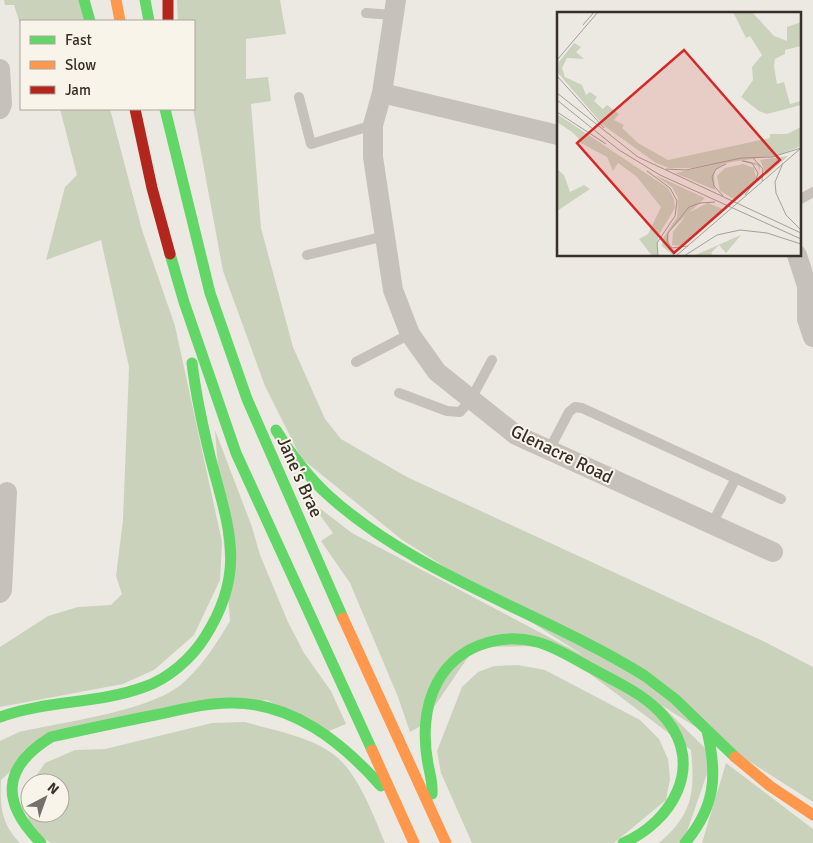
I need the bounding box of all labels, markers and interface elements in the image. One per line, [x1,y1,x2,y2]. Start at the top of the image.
inset map [557,12,800,256]
legend [20,20,195,110]
text: Fast [65,31,92,49]
text: Slow [65,56,96,74]
text: Jam [65,81,91,99]
street label: Glenacre Road [507,420,617,488]
street label: Jane's Brae [272,433,328,521]
north arrow [20,773,70,823]
text: N [44,779,62,798]

